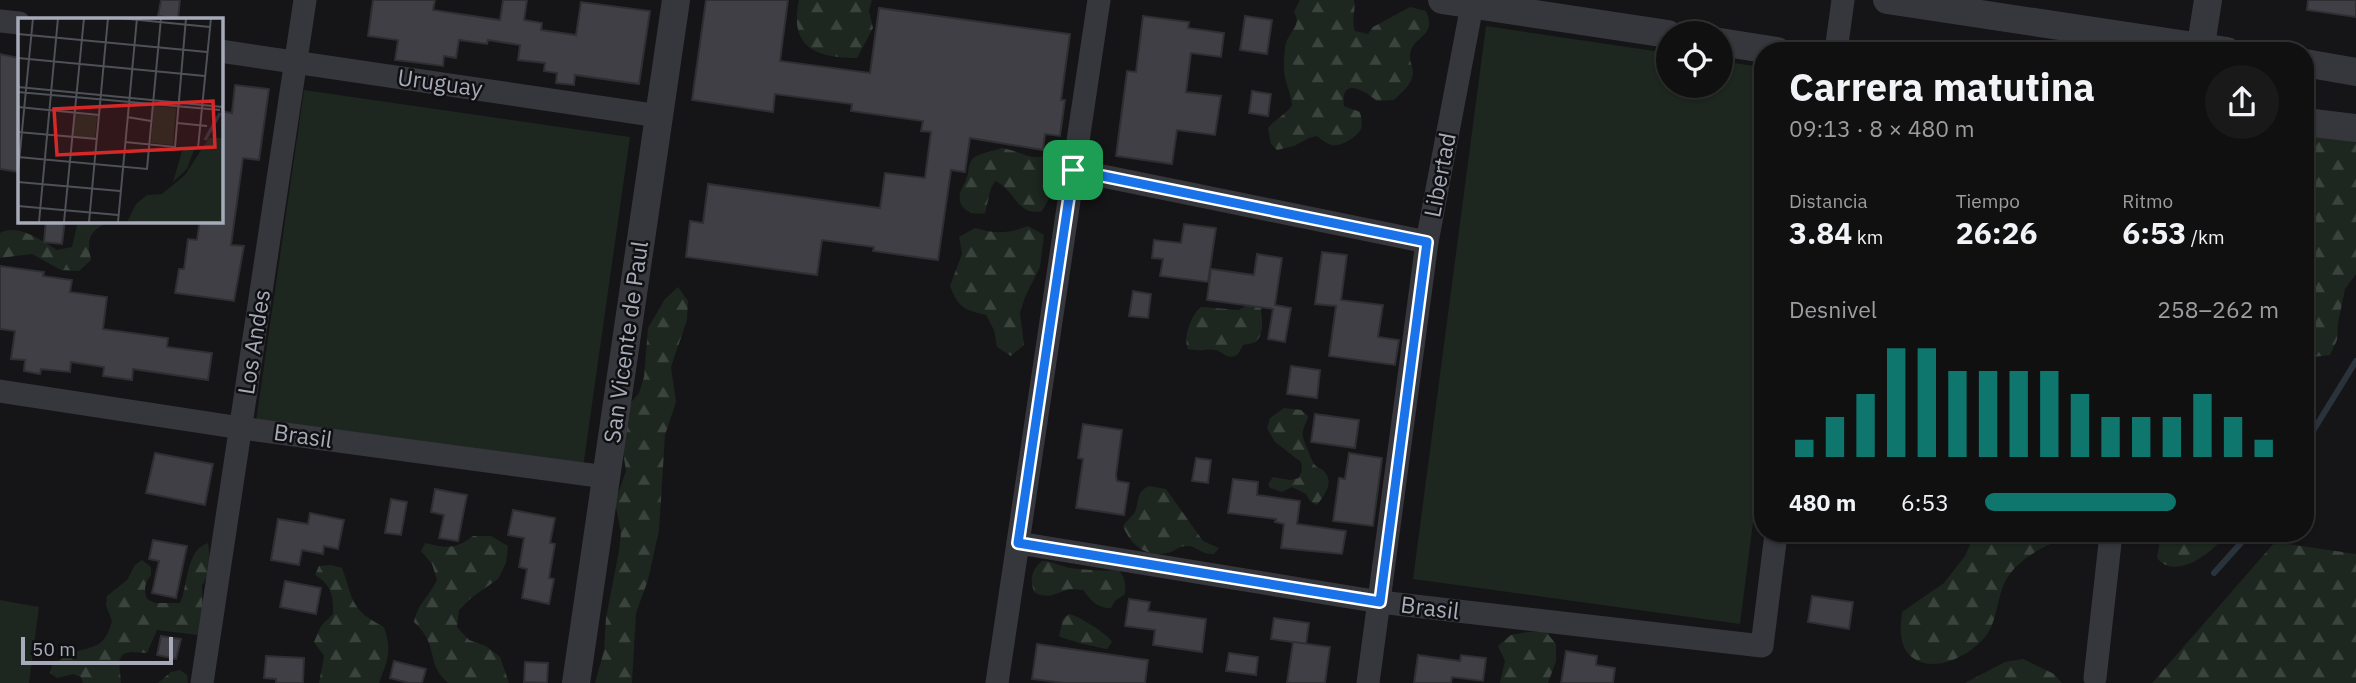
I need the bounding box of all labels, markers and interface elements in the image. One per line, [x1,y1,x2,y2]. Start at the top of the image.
inset map [18,18,222,222]
map controls [1656,21,1733,98]
button: locate [1656,21,1733,98]
street label: Uruguay [396,61,485,103]
text: Carrera matutina [1789,62,2095,111]
button: share [2205,65,2279,139]
text: 09:13 · 8 × 480 m [1789,113,1975,143]
street label: Libertad [1416,130,1462,220]
pin [1043,140,1103,200]
icon: arrive [1054,151,1092,189]
text: Distancia [1789,189,1868,213]
text: Tiempo [1956,189,2020,213]
text: Ritmo [2122,189,2173,213]
text: 3.84 [1789,213,1852,252]
text: 26:26 [1956,213,2038,252]
text: 6:53 [2122,213,2186,252]
text: km [1852,225,1883,249]
text: /km [2186,225,2225,249]
street label: San Vicente de Paul [596,239,654,445]
street label: Los Andes [230,287,276,396]
text: Desnivel [1789,294,1877,324]
text: 258–262 m [2157,294,2279,324]
street label: Brasil [272,416,334,454]
text: 480 m [1789,487,1856,517]
text: 6:53 [1901,487,1949,517]
street label: Brasil [1399,589,1461,625]
scale bar [21,634,173,666]
text: 50 m [32,637,76,661]

